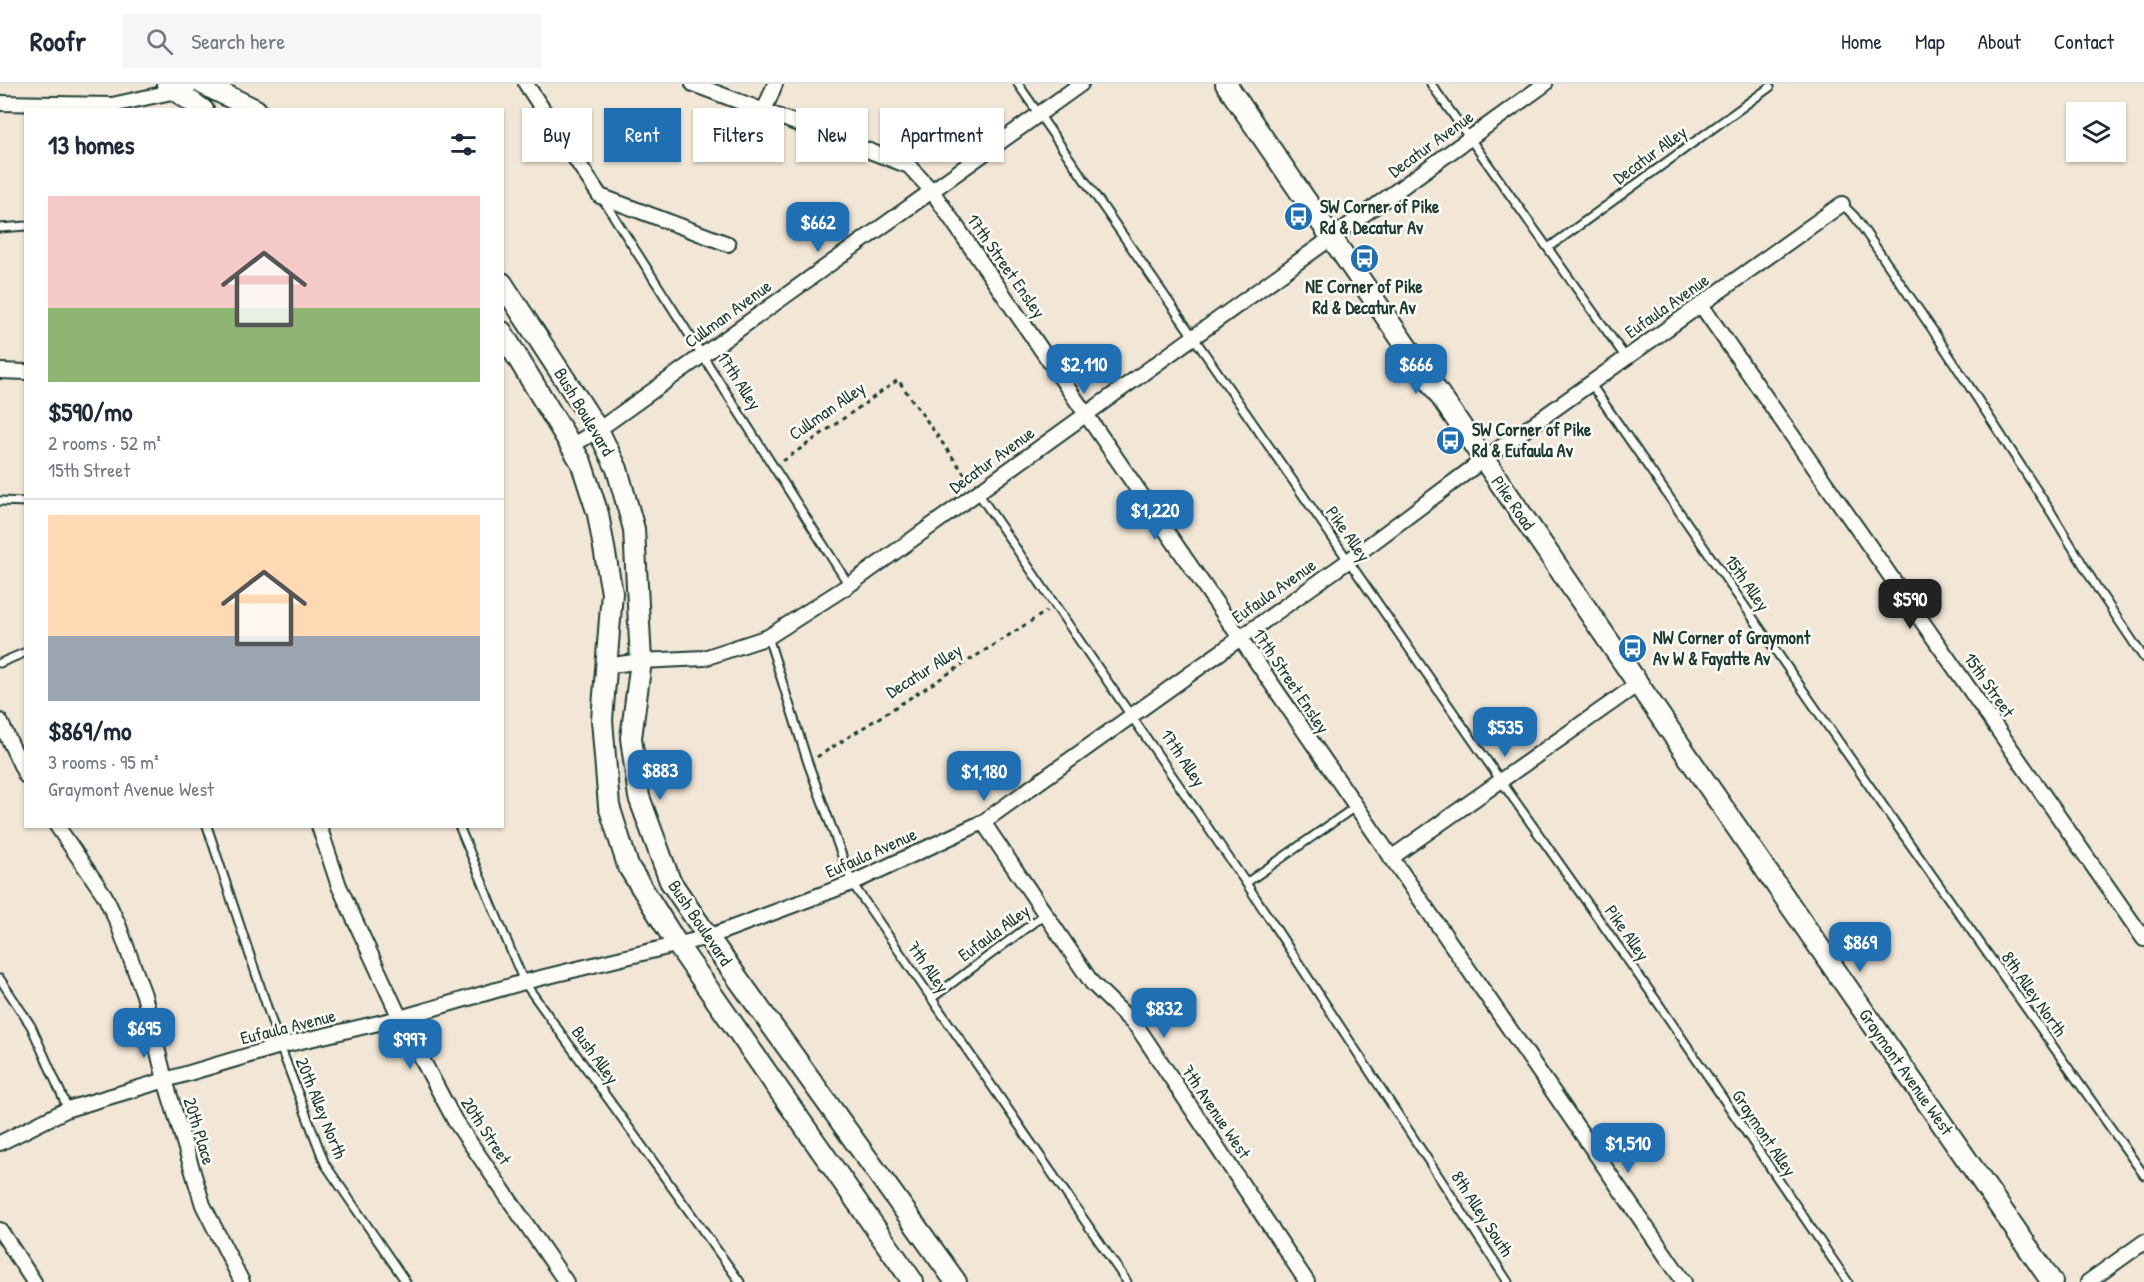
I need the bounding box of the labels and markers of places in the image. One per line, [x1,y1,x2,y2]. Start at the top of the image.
place label: SW Corner of Pike Rd & Decatur Av [1320,194,1440,240]
bus stop icon: SW Corner of Pike Rd & Decatur Av [1283,201,1315,233]
pin: $662 [782,202,854,253]
bus stop icon: NE Corner of Pike Rd & Decatur Av [1348,242,1380,274]
place label: NE Corner of Pike Rd & Decatur Av [1305,274,1423,320]
pin: $2,110 [1035,344,1133,395]
pin: $666 [1380,344,1452,395]
place label: SW Corner of Pike Rd & Eufaula Av [1472,417,1592,463]
bus stop icon: SW Corner of Pike Rd & Eufaula Av [1435,424,1467,456]
pin: $1,220 [1106,490,1204,541]
pin: $590 [1874,579,1946,630]
place label: NW Corner of Graymont Av W & Fayatte Av [1653,625,1811,672]
bus stop icon: NW Corner of Graymont Av W & Fayatte Av [1616,632,1648,664]
pin: $535 [1469,707,1541,758]
pin: $883 [624,750,696,801]
pin: $1,180 [935,751,1033,802]
pin: $869 [1824,922,1896,973]
pin: $832 [1128,988,1200,1039]
pin: $695 [108,1008,180,1059]
pin: $997 [374,1019,446,1070]
pin: $1,510 [1579,1123,1677,1174]

